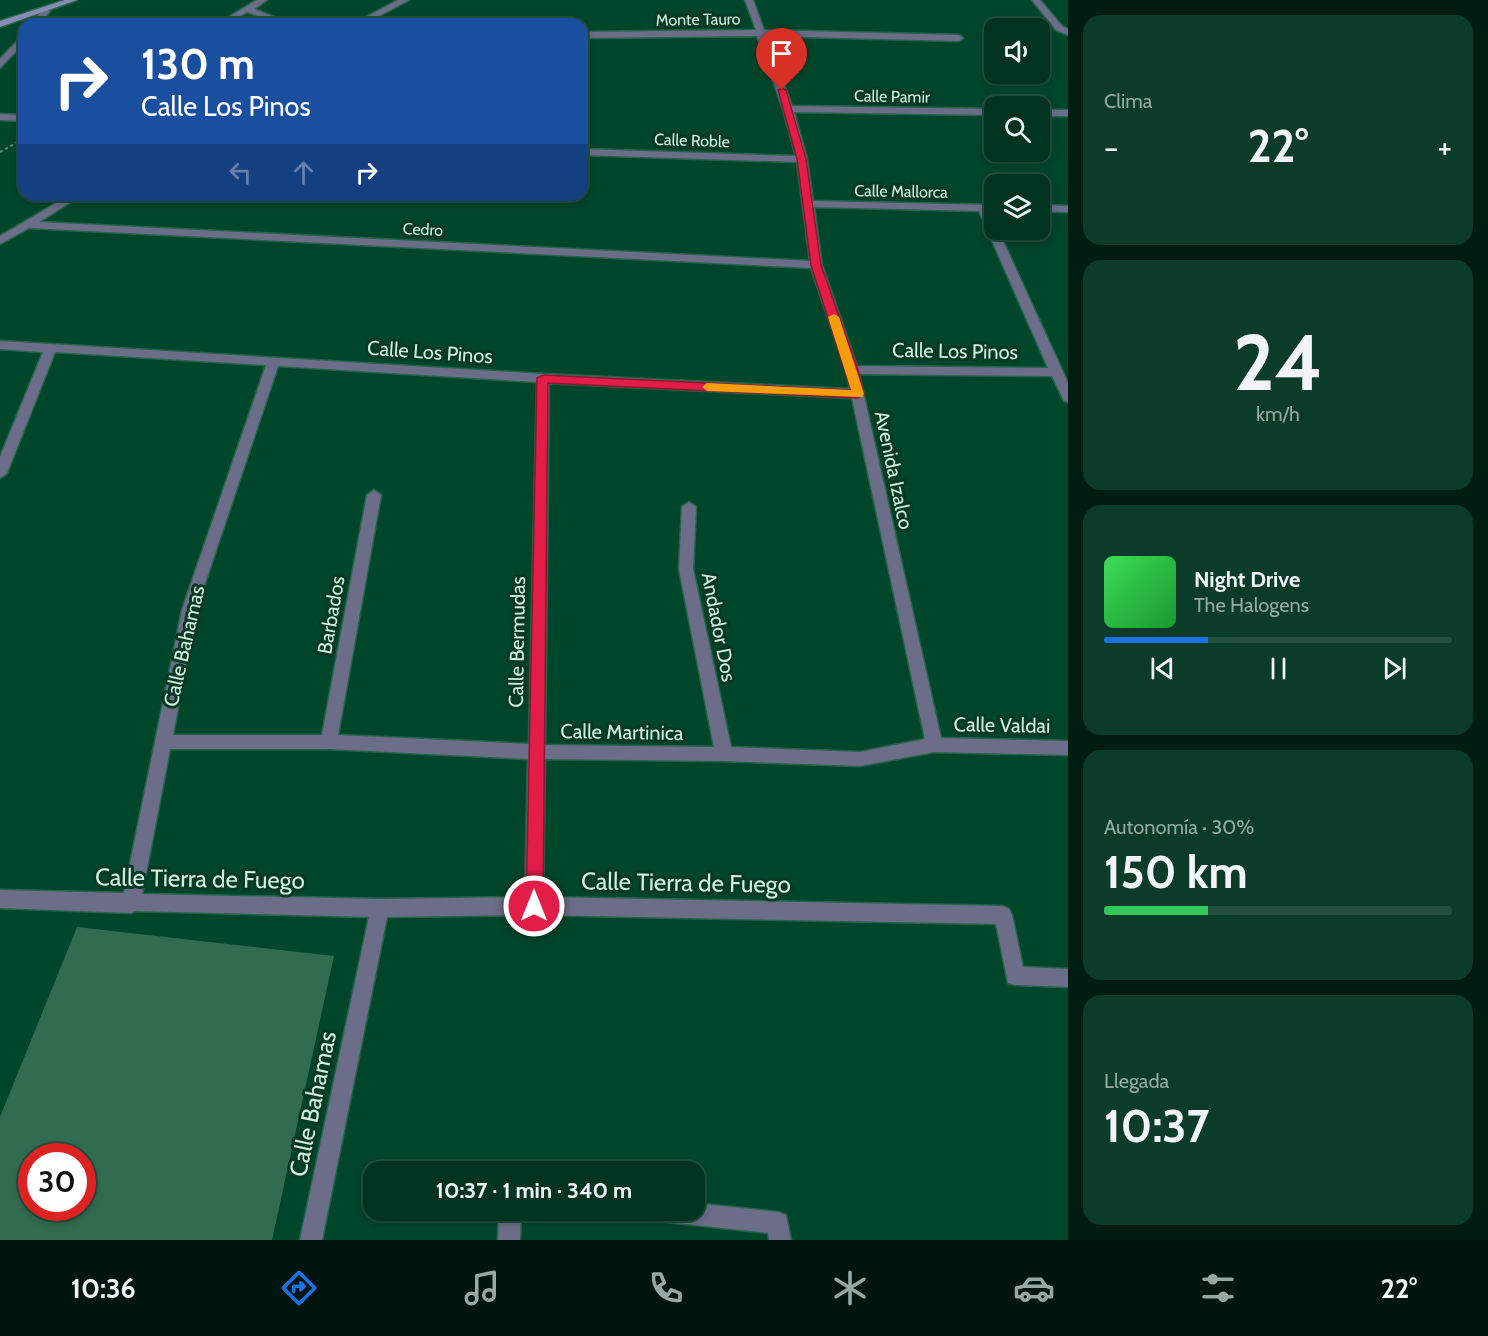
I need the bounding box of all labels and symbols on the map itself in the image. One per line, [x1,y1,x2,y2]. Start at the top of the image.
street label: Monte Tauro [655,9,741,30]
pin [756,28,807,90]
street label: Calle Pamir [854,86,931,107]
street label: Calle Roble [654,130,730,151]
street label: Calle Mallorca [854,181,948,202]
street label: Cedro [402,219,444,240]
street label: Calle Los Pinos [367,336,493,368]
street label: Calle Los Pinos [892,338,1018,364]
street label: Avenida Izalco [870,409,918,531]
street label: Andador Dos [697,570,741,684]
street label: Barbados [312,574,350,656]
street label: Calle Bermudas [504,576,530,708]
street label: Calle Bahamas [158,583,210,709]
street label: Calle Valdai [954,712,1050,738]
street label: Calle Martinica [560,719,684,745]
street label: Calle Tierra de Fuego [95,862,305,895]
street label: Calle Tierra de Fuego [581,866,791,899]
position arrow [502,874,566,938]
street label: Calle Bahamas [283,1028,342,1179]
speed limit sign: 30 [18,1143,96,1221]

